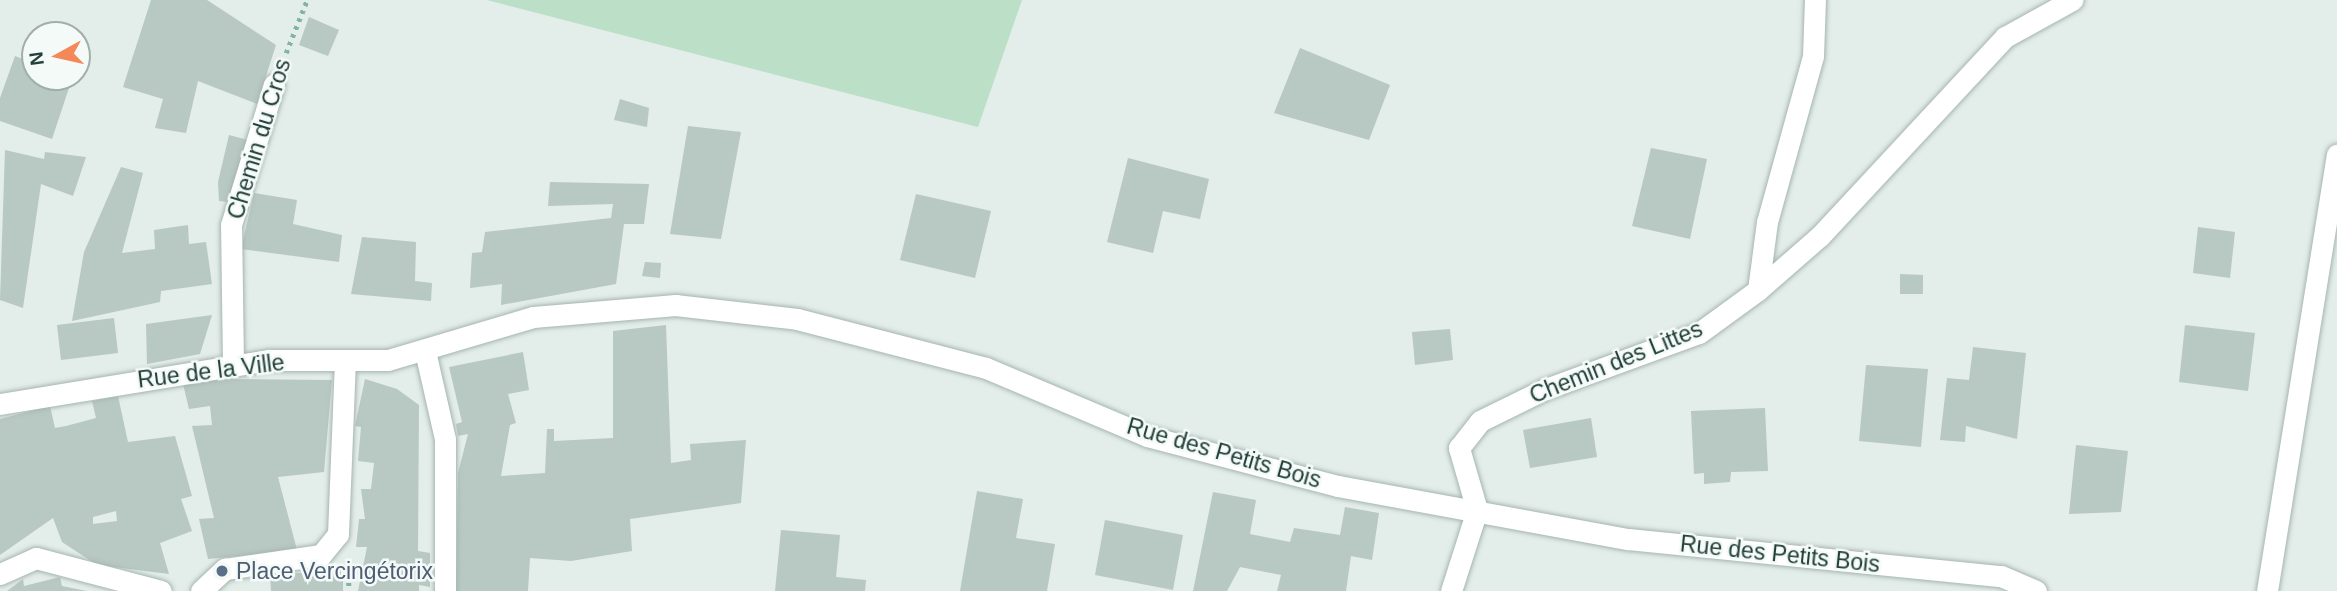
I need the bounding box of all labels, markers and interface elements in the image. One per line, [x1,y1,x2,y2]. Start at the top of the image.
north arrow [21,21,91,91]
text: N [25,50,48,67]
street label: Chemin du Cros [222,56,296,222]
street label: Chemin des Littes [1525,315,1707,409]
street label: Rue de la Ville [136,348,286,394]
street label: Rue des Petits Bois [1124,412,1324,494]
street label: Rue des Petits Bois [1679,530,1881,578]
place label: Place Vercingétorix [236,557,433,585]
marker: Place Vercingétorix [214,563,230,579]

